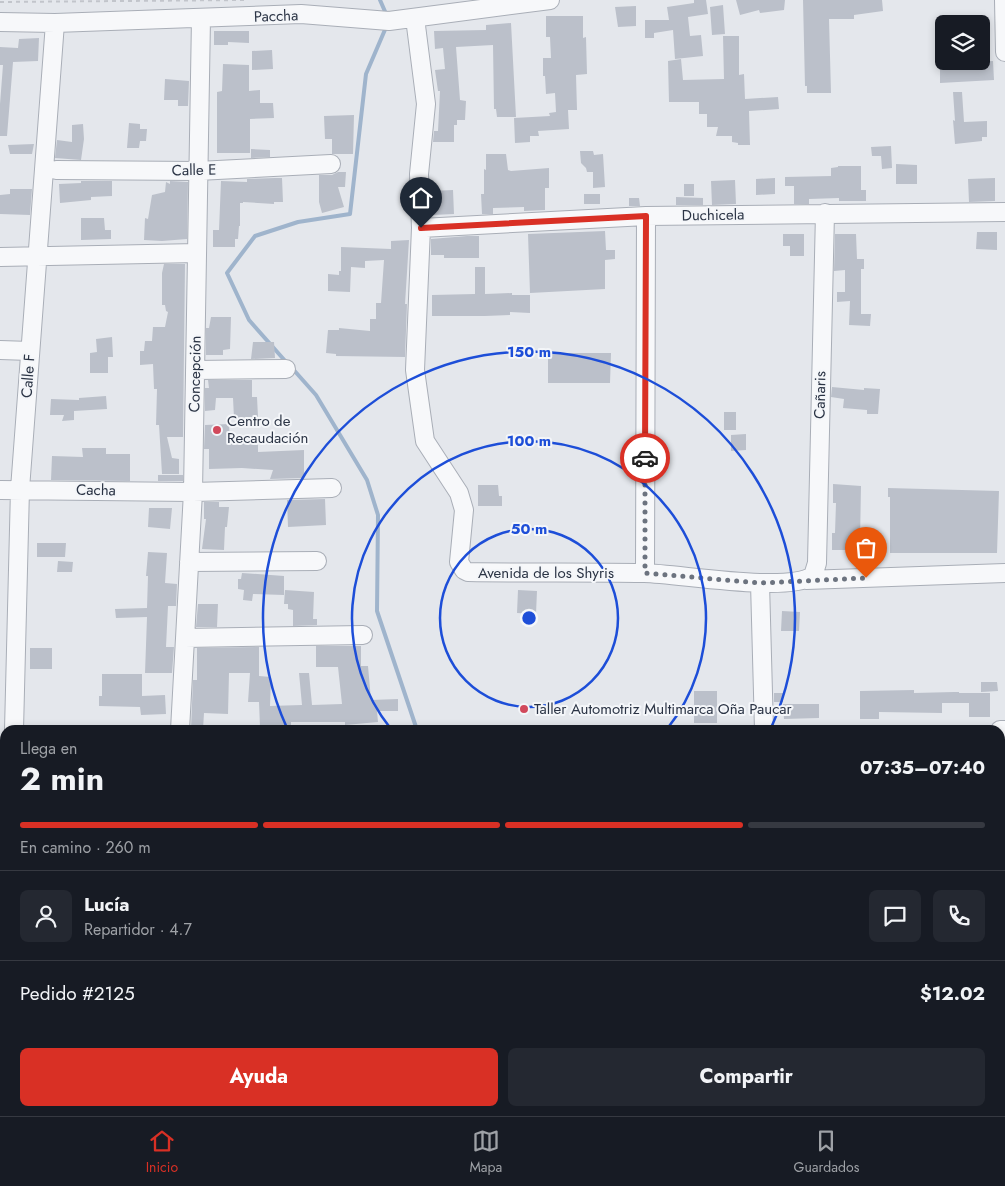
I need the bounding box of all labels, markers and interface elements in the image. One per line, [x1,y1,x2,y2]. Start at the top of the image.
street label: Paccha [253,4,299,28]
map controls [935,15,990,70]
button: layers [935,15,990,70]
street label: Calle E [171,159,217,181]
pin [400,177,442,228]
icon: home [407,184,435,212]
street label: Duchicela [682,203,744,227]
street label: Concepción [183,335,207,413]
text: 150 m [507,341,551,363]
street label: Calle F [15,353,41,399]
street label: Cañaris [809,371,831,419]
place label: Centro de Recaudación [227,410,308,449]
marker: Centro de Recaudación [211,424,223,436]
text: 100 m [507,430,551,452]
courier [620,433,670,483]
icon: car [631,444,659,472]
street label: Cacha [76,479,116,501]
text: 50 m [511,518,547,540]
pin [845,527,887,578]
icon: bag [852,534,880,562]
street label: Avenida de los Shyris [478,562,614,584]
centre of rings [520,609,538,627]
place label: Taller Automotriz Multimarca Oña Paucar [534,698,793,720]
marker: Taller Automotriz Multimarca Oña Paucar [518,703,530,715]
text: Llega en [20,737,77,760]
text: 07:35–07:40 [860,754,985,781]
text: 2 min [20,756,104,802]
text: En camino · 260 m [20,836,151,859]
button: person [20,890,72,942]
button: chat [869,890,921,942]
button: phone [933,890,985,942]
text: Lucía [84,891,129,918]
text: Repartidor · 4.7 [84,918,192,941]
text: Pedido #2125 [20,980,135,1007]
text: $12.02 [920,980,985,1007]
button: Ayuda [20,1048,498,1106]
button: Compartir [508,1048,985,1106]
tab: Inicio [146,1127,178,1177]
tab: Mapa [469,1127,502,1177]
tab: Guardados [794,1127,859,1177]

